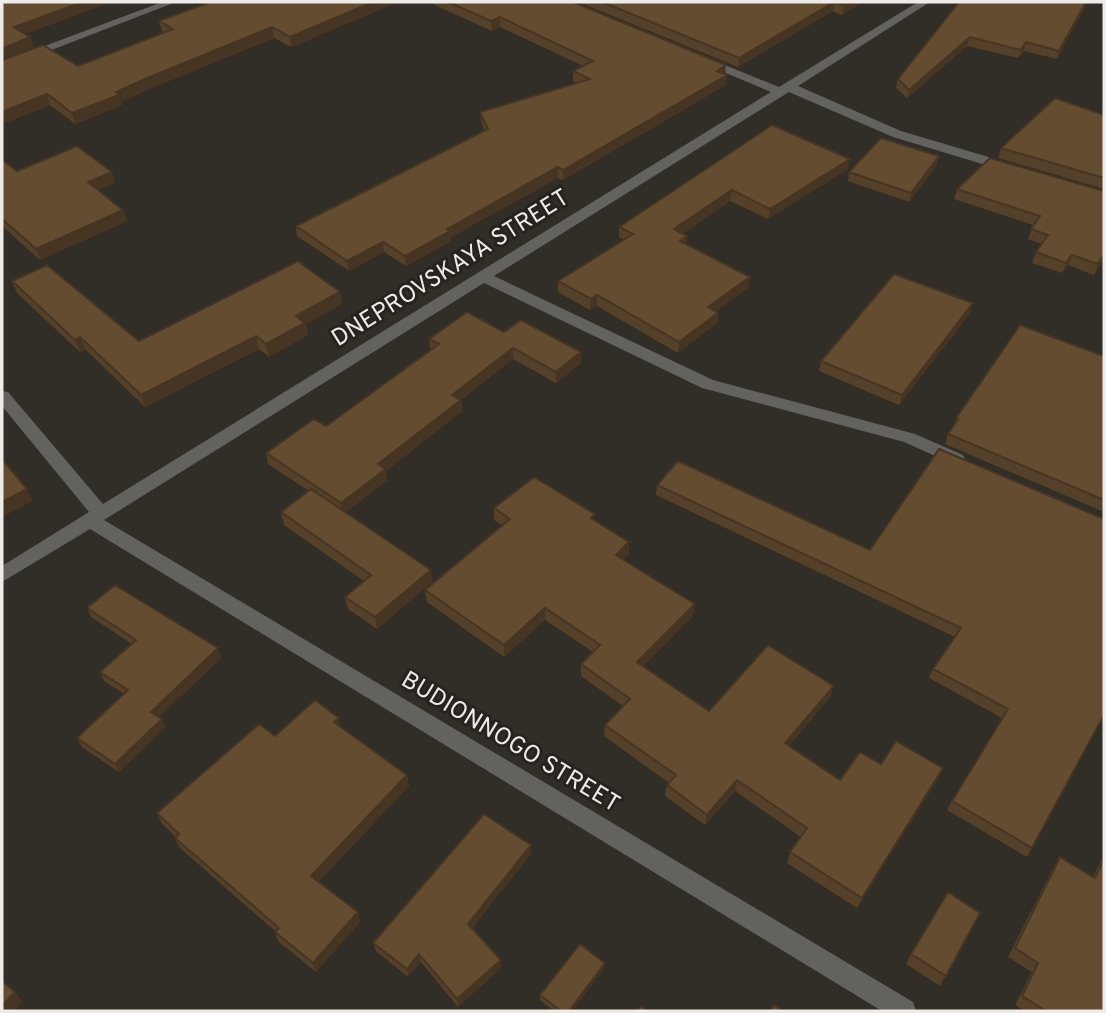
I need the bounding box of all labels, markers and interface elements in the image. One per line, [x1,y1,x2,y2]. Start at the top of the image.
street label: DNEPROVSKAYA STREET [327,184,575,354]
street label: BUDIONNOGO STREET [395,666,625,820]

